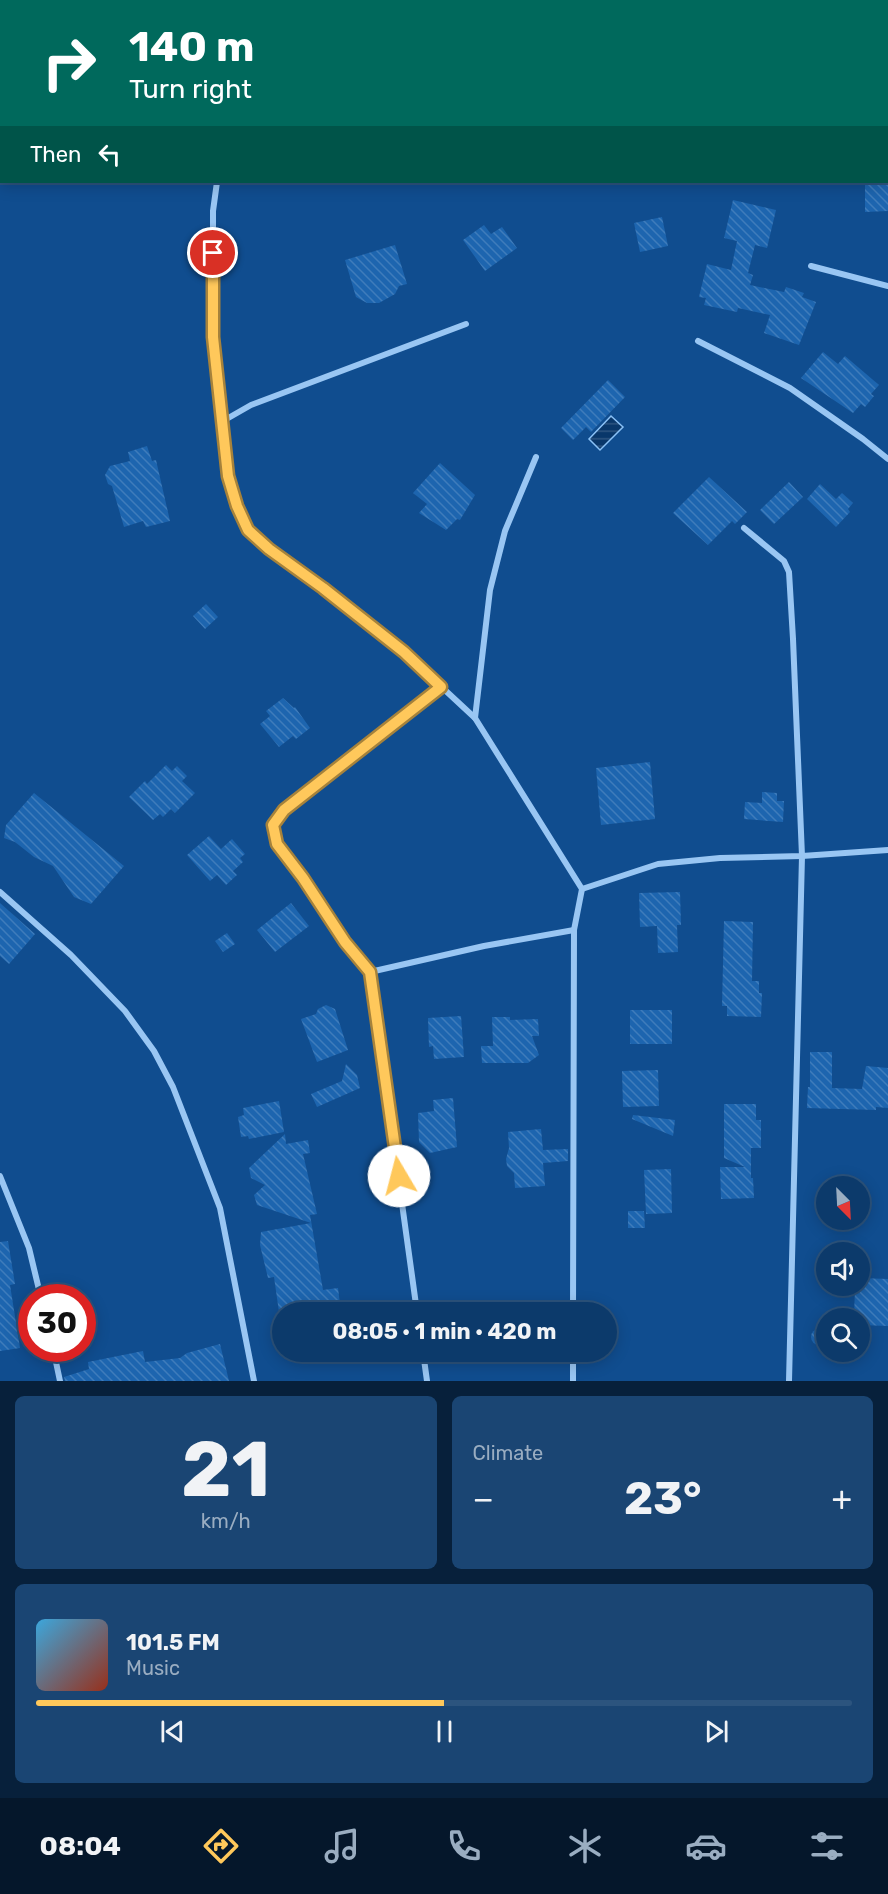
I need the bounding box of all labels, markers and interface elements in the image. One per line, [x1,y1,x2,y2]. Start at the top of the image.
text: 140 m [129,22,255,72]
icon: right [30,24,108,102]
text: Turn right [129,73,252,105]
icon: left [93,138,126,171]
text: Then [30,141,81,168]
pin [187,227,238,278]
icon: arrive [196,236,229,269]
position arrow [367,1144,431,1208]
north arrow [816,1176,870,1230]
map controls [816,1176,870,1362]
button: sound [816,1242,870,1296]
speed limit sign: 30 [18,1284,96,1362]
button: search [816,1308,870,1362]
text: 08:05 · 1 min · 420 m [332,1318,557,1345]
text: 21 [181,1423,270,1516]
text: Climate [473,1441,543,1465]
text: 23° [624,1472,701,1525]
text: − [473,1479,494,1518]
text: + [831,1479,852,1518]
text: km/h [201,1509,251,1533]
text: 101.5 FM [126,1629,220,1656]
text: Music [126,1656,180,1680]
icon: previous [156,1715,189,1748]
icon: pause [428,1715,461,1748]
icon: next [700,1715,733,1748]
icon: directions [200,1825,242,1867]
icon: music [321,1825,363,1867]
icon: phone [443,1825,485,1867]
icon: climate [564,1825,606,1867]
icon: car [685,1825,727,1867]
icon: filters [806,1825,848,1867]
text: 08:04 [40,1830,121,1862]

